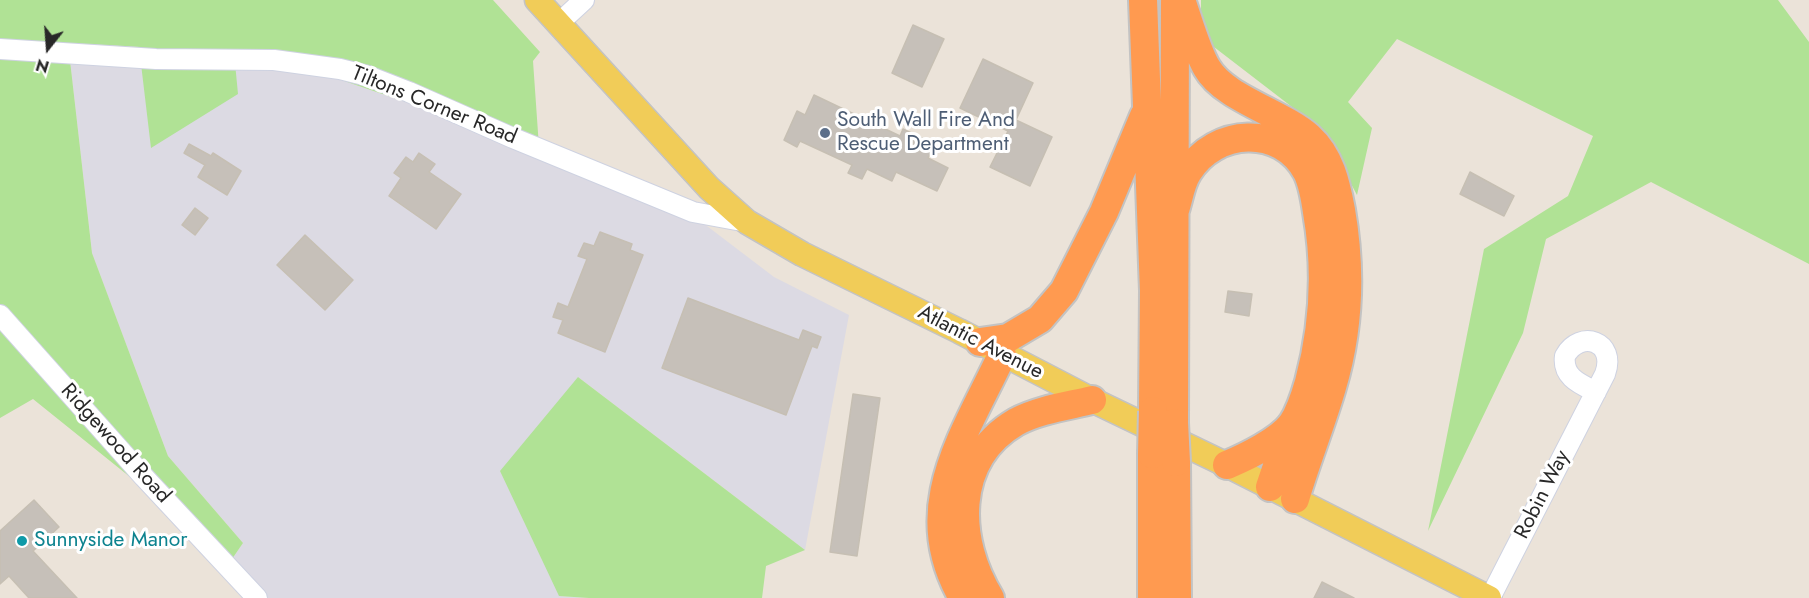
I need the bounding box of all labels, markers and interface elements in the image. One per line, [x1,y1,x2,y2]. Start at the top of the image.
north arrow [18,18,78,78]
text: N [33,53,52,79]
street label: Tiltons Corner Road [348,61,520,151]
place label: South Wall Fire And Rescue Department [837,108,1015,158]
marker: South Wall Fire And Rescue Department [818,126,832,140]
street label: Atlantic Avenue [913,301,1047,385]
street label: Ridgewood Road [55,379,175,509]
street label: Robin Way [1510,447,1576,543]
place label: Sunnyside Manor [34,528,188,554]
marker: Sunnyside Manor [15,534,29,548]

